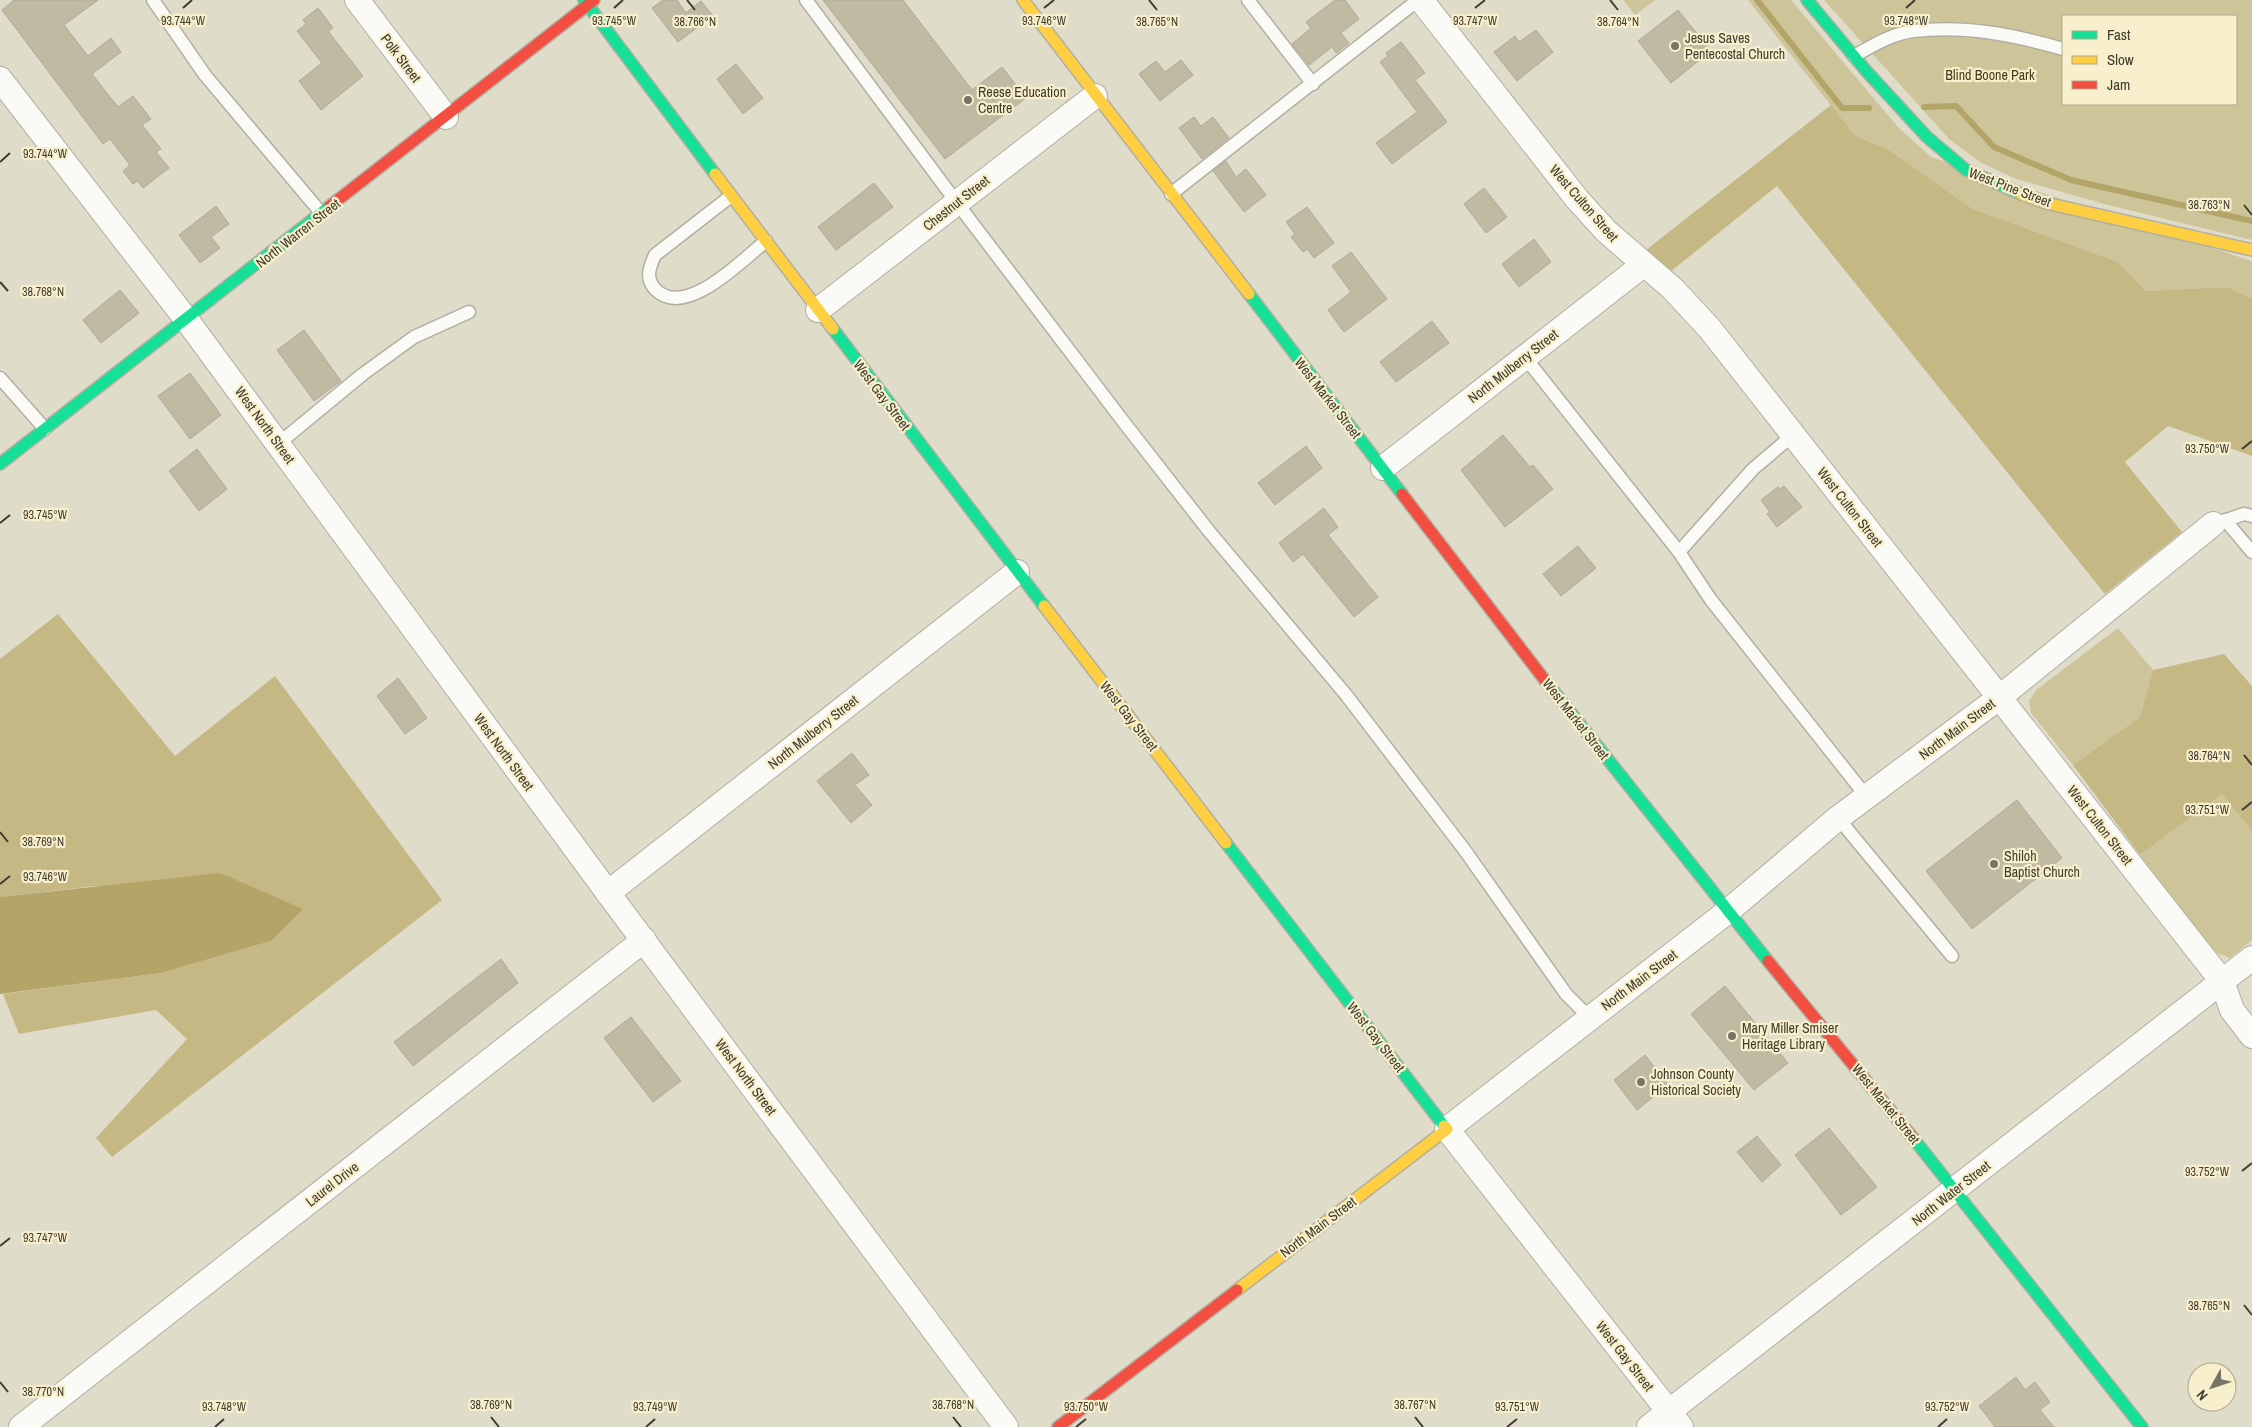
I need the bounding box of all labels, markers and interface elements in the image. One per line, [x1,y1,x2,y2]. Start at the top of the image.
text: 93.744°W [161,13,206,29]
text: 93.745°W [592,13,637,29]
text: 93.746°W [1022,13,1067,29]
text: 93.747°W [1453,13,1498,29]
text: 93.748°W [1884,13,1929,29]
text: 38.766°N [674,14,716,30]
text: 38.765°N [1136,14,1178,30]
text: 38.764°N [1597,14,1639,30]
legend [2062,15,2237,105]
text: Fast [2107,24,2131,45]
place label: Jesus Saves Pentecostal Church [1685,29,1785,63]
street label: Polk Street [377,30,425,86]
marker: Jesus Saves Pentecostal Church [1669,40,1681,52]
text: Slow [2107,49,2134,70]
park label: Blind Boone Park [1945,66,2035,84]
text: Jam [2107,74,2130,95]
place label: Reese Education Centre [978,83,1066,117]
marker: Reese Education Centre [962,94,974,106]
text: 93.744°W [23,146,68,162]
street label: West Culton Street [1546,161,1622,245]
street label: West Pine Street [1966,163,2054,211]
street label: Chestnut Street [919,171,993,235]
street label: North Warren Street [252,194,344,272]
text: 38.763°N [2188,197,2230,213]
text: 38.768°N [22,284,64,300]
street label: North Mulberry Street [1464,325,1562,407]
street label: West Market Street [1291,354,1365,442]
street label: West Gay Street [850,356,914,434]
street label: West North Street [231,383,299,467]
text: 93.750°W [2185,441,2230,457]
street label: West Culton Street [1813,464,1887,550]
text: 93.745°W [23,507,68,523]
street label: West Market Street [1539,675,1613,763]
street label: West Gay Street [1096,677,1162,755]
street label: North Mulberry Street [764,691,862,773]
street label: North Main Street [1915,695,1999,763]
street label: West North Street [470,710,538,794]
text: 38.764°N [2188,748,2230,764]
street label: West Culton Street [2063,782,2137,868]
text: 93.751°W [2185,802,2230,818]
text: 38.769°N [22,834,64,850]
place label: Shiloh Baptist Church [2004,847,2080,881]
marker: Shiloh Baptist Church [1988,858,2000,870]
text: 93.746°W [23,869,68,885]
street label: North Main Street [1597,946,1681,1014]
street label: West Gay Street [1343,998,1409,1076]
place label: Mary Miller Smiser Heritage Library [1742,1019,1838,1053]
marker: Mary Miller Smiser Heritage Library [1726,1030,1738,1042]
street label: West North Street [711,1035,781,1119]
street label: West Market Street [1848,1060,1924,1148]
place label: Johnson County Historical Society [1651,1065,1741,1099]
marker: Johnson County Historical Society [1635,1076,1647,1088]
street label: North Water Street [1908,1157,1994,1229]
street label: Laurel Drive [302,1158,362,1210]
text: 93.752°W [2185,1164,2230,1180]
street label: North Main Street [1276,1193,1360,1261]
text: 93.747°W [23,1230,68,1246]
text: 38.765°N [2188,1298,2230,1314]
street label: West Gay Street [1592,1317,1658,1395]
north arrow [2187,1362,2237,1412]
text: 38.770°N [22,1384,64,1400]
text: N [2192,1386,2212,1404]
text: 38.769°N [470,1397,512,1413]
text: 38.768°N [932,1397,974,1413]
text: 38.767°N [1394,1397,1436,1413]
text: 93.748°W [202,1399,247,1415]
text: 93.749°W [633,1399,678,1415]
text: 93.750°W [1064,1399,1109,1415]
text: 93.751°W [1495,1399,1540,1415]
text: 93.752°W [1925,1399,1970,1415]

